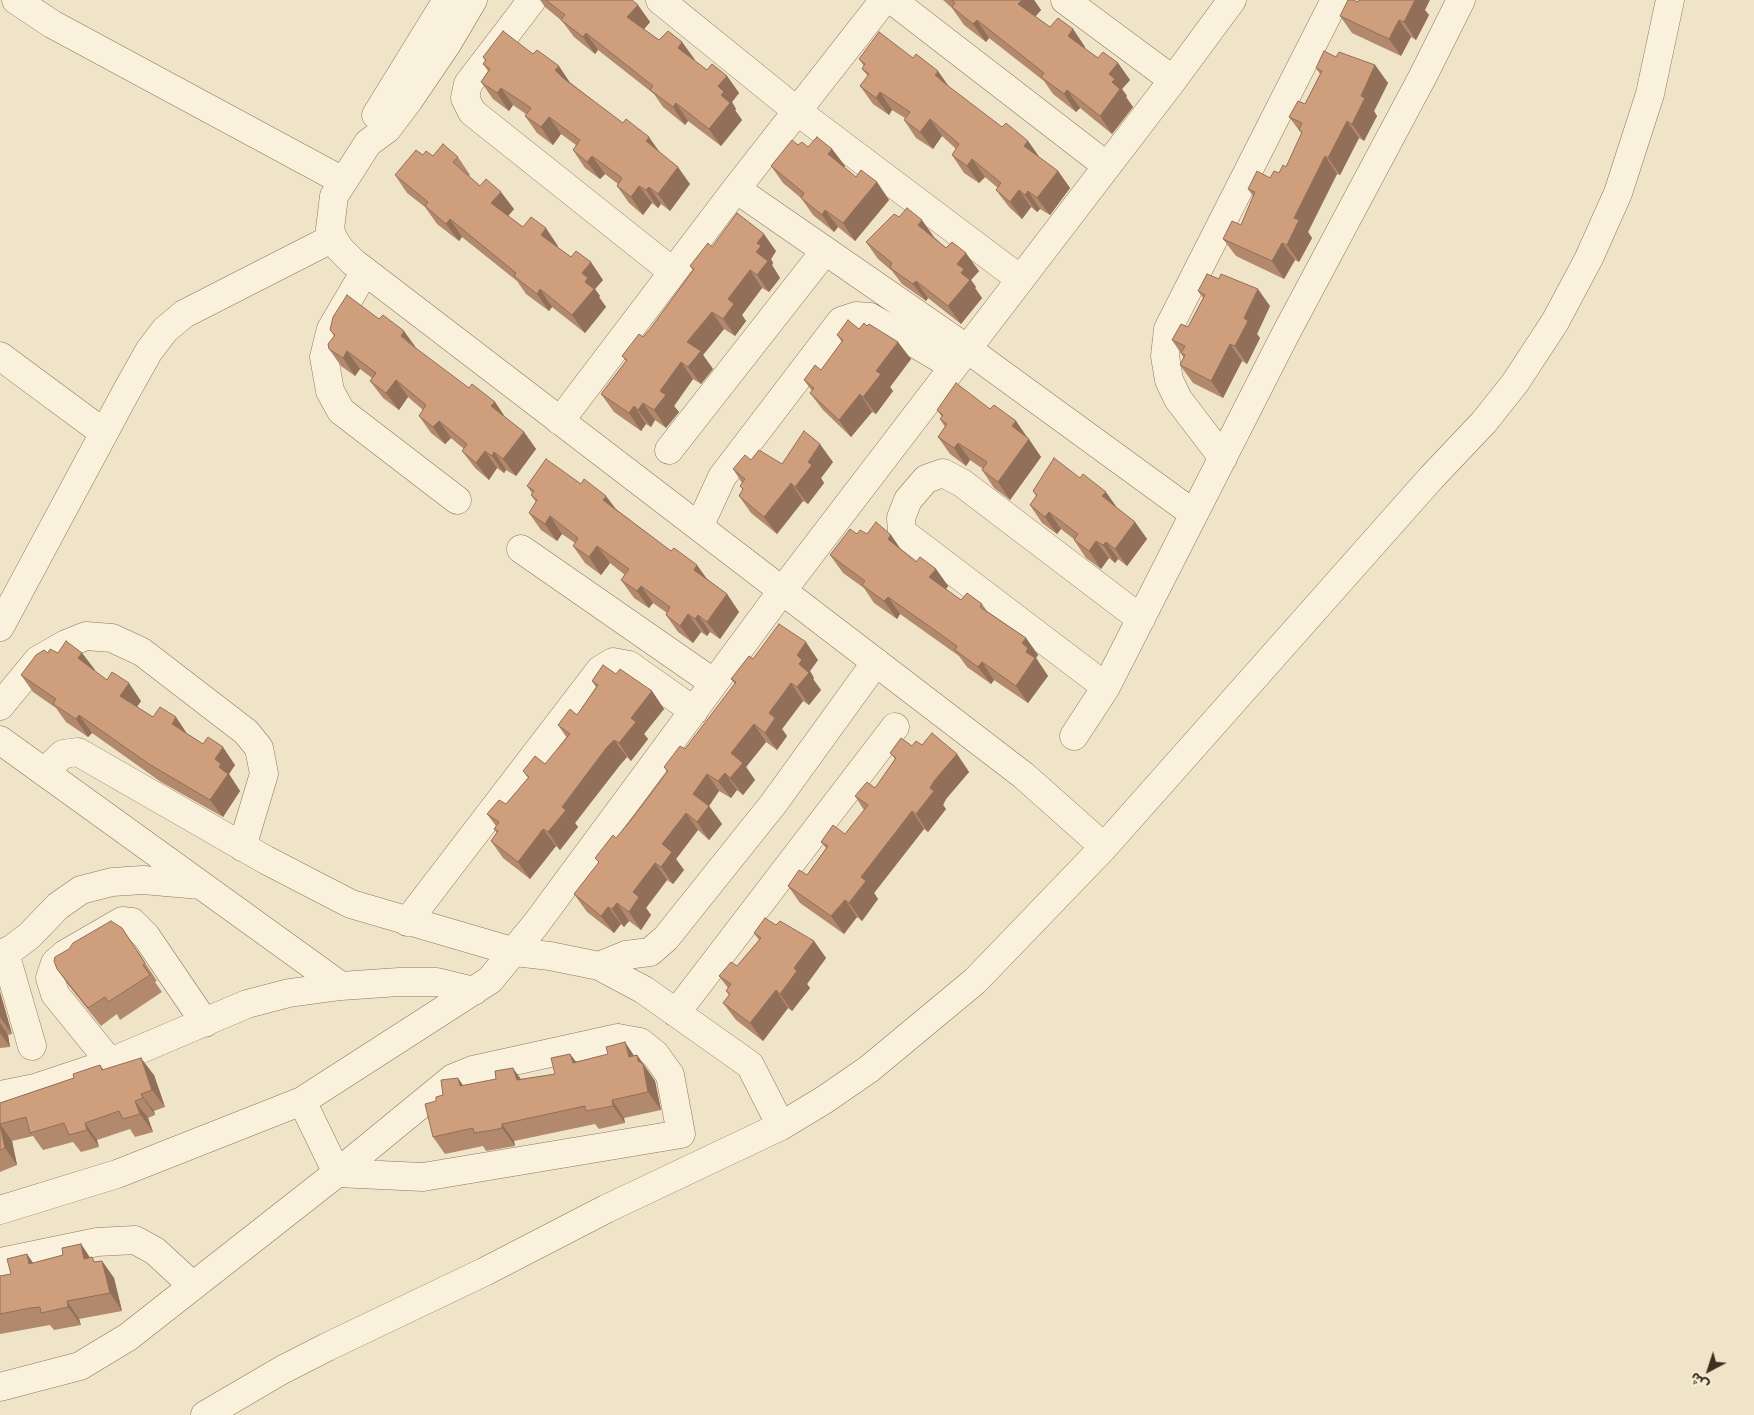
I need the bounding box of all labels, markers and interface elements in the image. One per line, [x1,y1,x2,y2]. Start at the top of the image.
north arrow [1684,1345,1734,1395]
text: ش [1686,1368,1712,1395]

